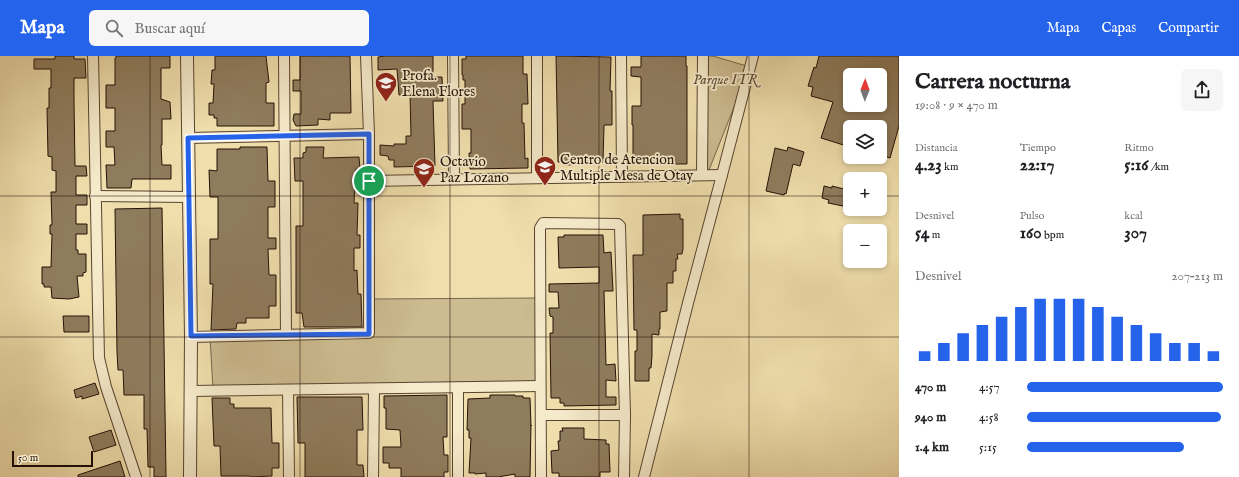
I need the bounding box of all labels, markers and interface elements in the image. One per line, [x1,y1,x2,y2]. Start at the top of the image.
search box [89,10,369,46]
text: Mapa [20,16,65,40]
icon: search [103,17,125,39]
text: Buscar aquí [135,19,205,38]
text: Mapa [1047,19,1080,37]
text: Capas [1102,19,1136,37]
text: Compartir [1158,19,1219,37]
place label: Profa. Elena Flores [402,67,475,101]
north arrow [843,68,887,112]
map controls [843,68,887,268]
text: Carrera nocturna [915,68,1070,96]
button: share [1181,69,1223,111]
school or university icon: Profa. Elena Flores [373,70,399,103]
park label: Parque ITR [693,71,761,89]
text: 19:08 · 9 × 470 m [915,97,998,114]
button: layers [843,120,887,164]
text: Distancia [915,141,957,155]
text: Tiempo [1020,141,1056,155]
text: Ritmo [1124,141,1154,155]
place label: Centro de Atencion Multiple Mesa de Otay [560,151,693,185]
place label: Octavio Paz Lozano [440,153,509,187]
school or university icon: Centro de Atencion Multiple Mesa de Otay [532,154,558,187]
text: 4.23 [915,155,942,176]
text: 22:17 [1020,155,1054,176]
text: 5:16 [1124,155,1148,176]
school or university icon: Octavio Paz Lozano [411,156,437,189]
text: km [942,160,958,174]
text: /km [1148,160,1169,174]
pin [352,164,386,198]
icon: arrive [358,170,380,192]
button: + [843,172,887,216]
text: Desnivel [915,209,954,223]
text: Pulso [1020,209,1045,223]
text: kcal [1124,209,1143,223]
text: 54 [915,223,929,244]
text: 160 [1020,223,1042,244]
text: 307 [1124,223,1147,244]
button: − [843,224,887,268]
text: m [929,228,940,242]
text: bpm [1042,228,1064,242]
text: Desnivel [915,268,962,285]
text: 207–213 m [1171,268,1223,285]
text: 470 m [915,379,946,396]
text: 4:57 [979,379,1000,396]
text: 940 m [915,409,946,426]
text: 4:58 [979,409,999,426]
text: 1.4 km [915,439,949,456]
text: 5:15 [979,439,997,456]
scale bar [12,449,93,468]
text: 50 m [18,451,38,465]

